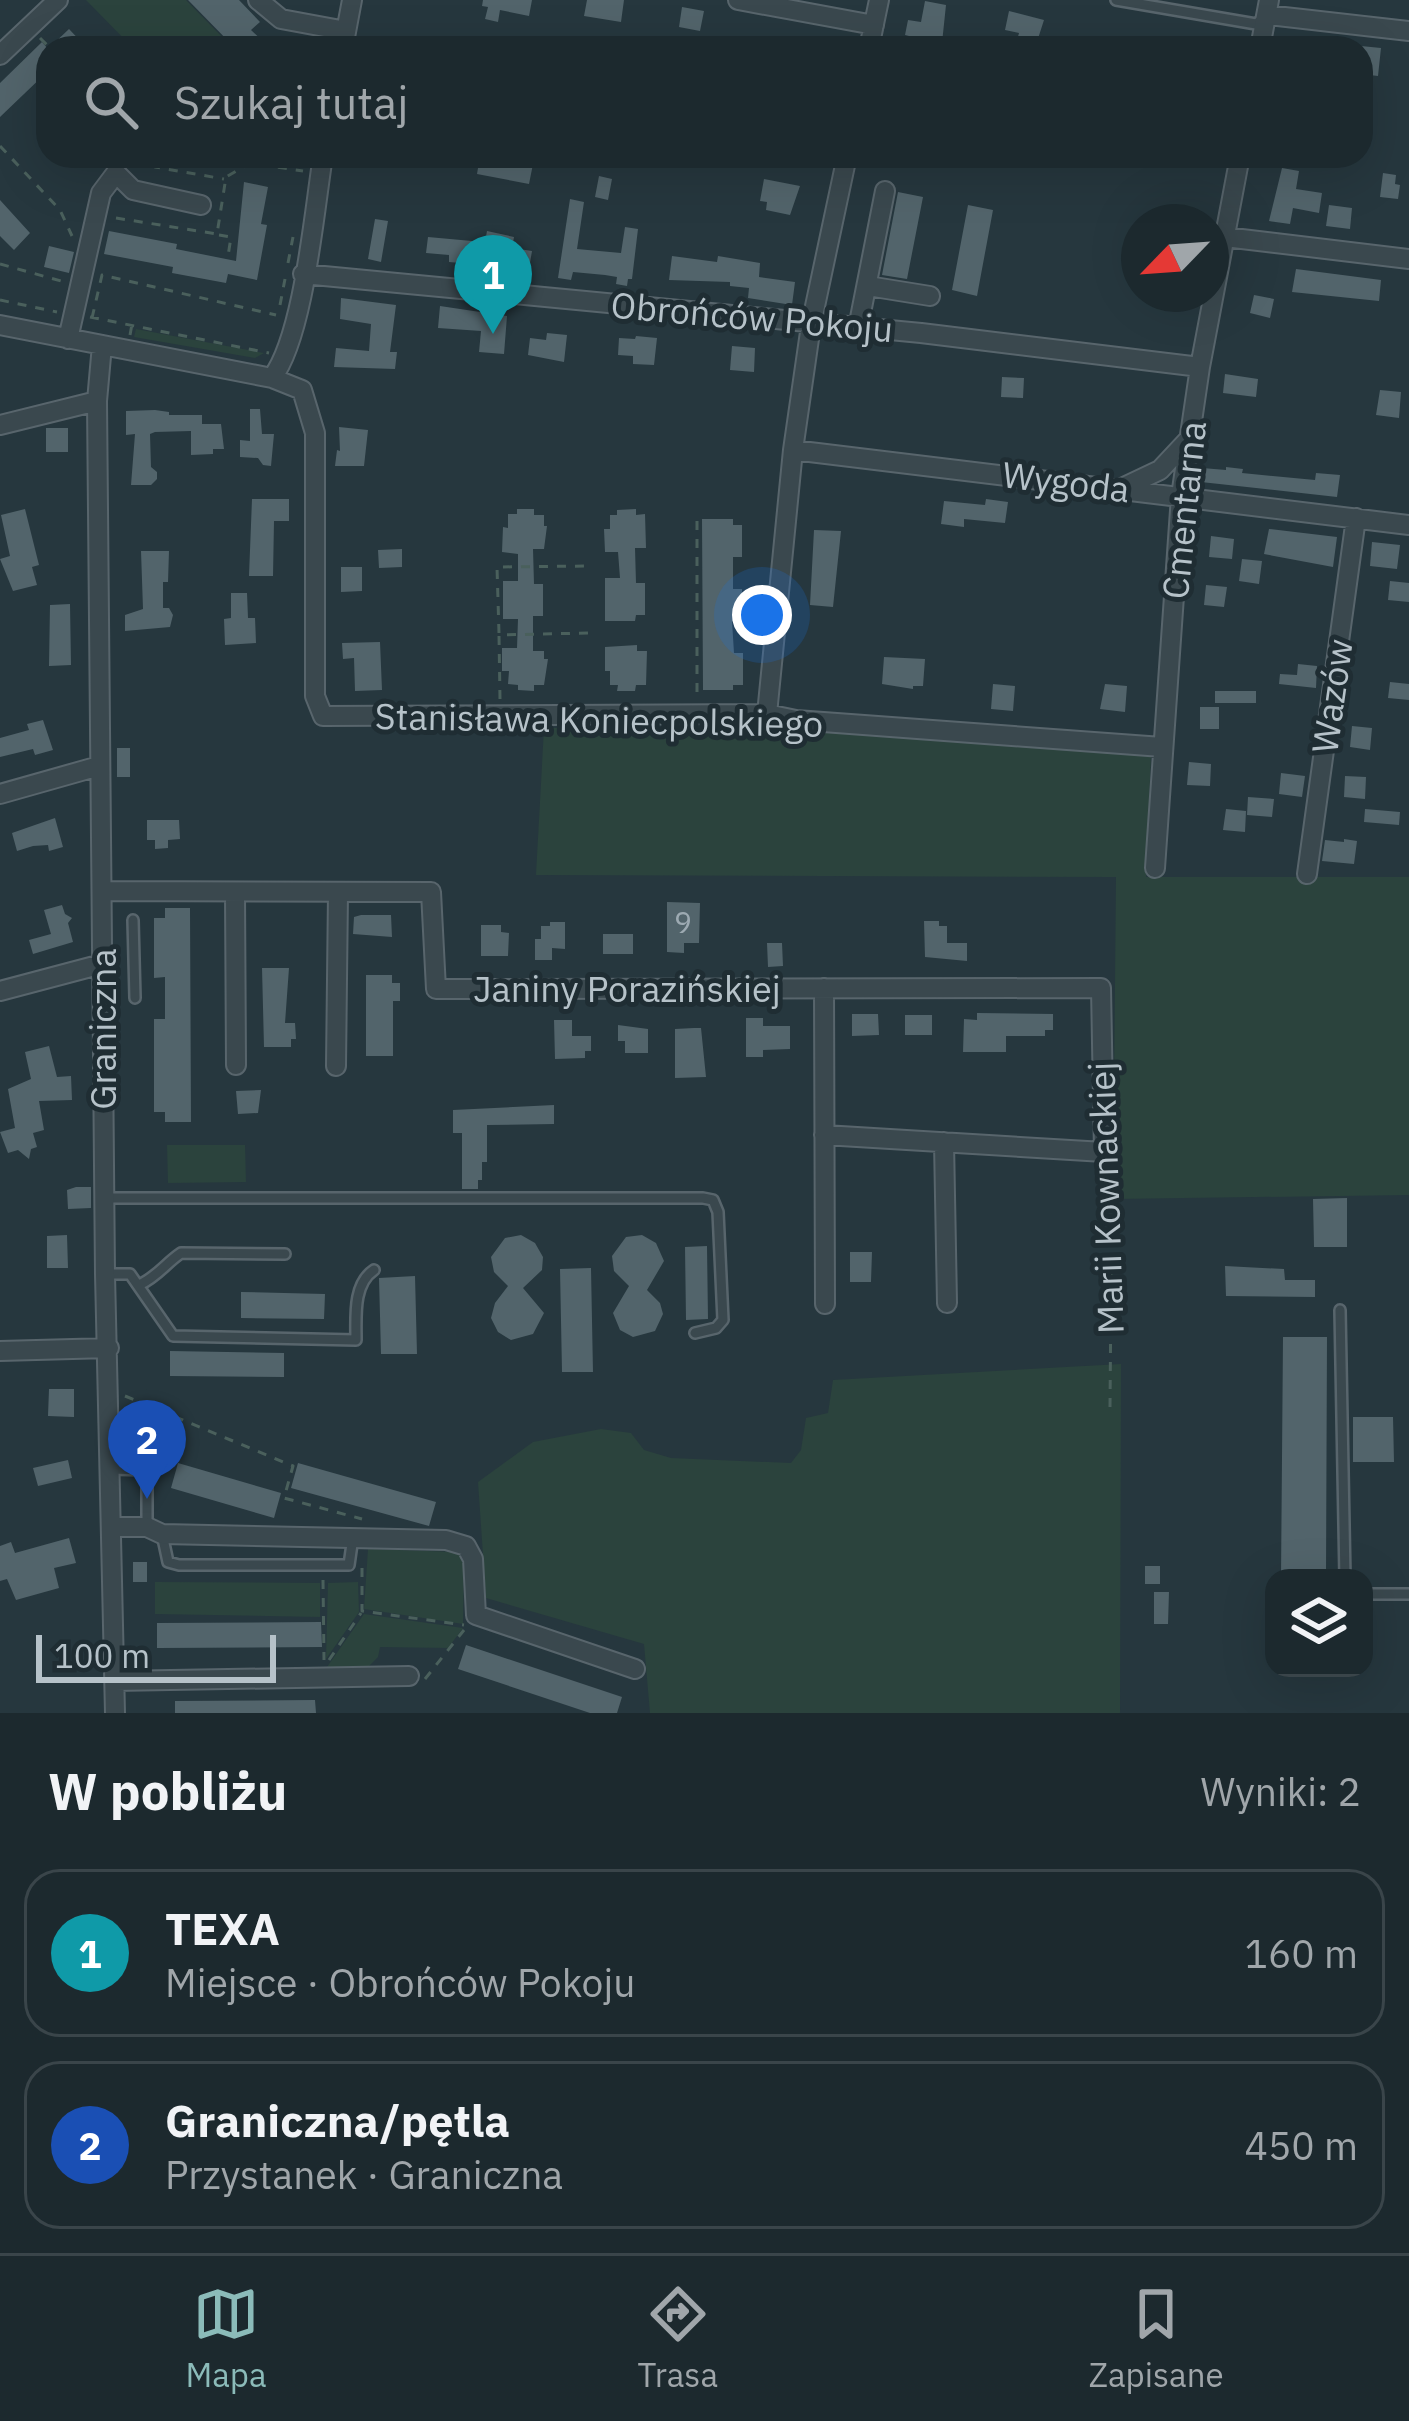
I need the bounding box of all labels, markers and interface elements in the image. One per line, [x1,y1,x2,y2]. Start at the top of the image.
search box [36,36,1373,168]
icon: search [78,69,144,135]
text: Szukaj tutaj [174,73,408,131]
north arrow [1121,204,1229,312]
pin: 1 [454,235,532,334]
street label: Obrońców Pokoju [609,281,895,352]
street label: Cmentarna [1151,419,1216,601]
street label: Wygoda [1000,450,1132,513]
your location [732,585,792,645]
street label: Wazów [1300,636,1363,756]
street label: Stanisława Koniecpolskiego [374,692,824,747]
house number: 9 [674,902,692,941]
street label: Graniczna [79,948,126,1110]
street label: Janiny Porazińskiej [473,965,781,1012]
street label: Marii Kownackiej [1077,1061,1134,1335]
pin: 2 [108,1400,186,1499]
map controls [1265,1569,1373,1677]
button: layers [1265,1569,1373,1677]
scale bar [36,1629,276,1682]
text: 100 m [54,1634,150,1677]
text: W pobliżu [48,1758,287,1824]
text: Wyniki: 2 [1201,1766,1361,1817]
text: TEXA [165,1899,280,1957]
text: 1 [78,1928,102,1979]
text: 160 m [1245,1928,1358,1979]
text: Miejsce · Obrońców Pokoju [165,1957,635,2008]
text: Graniczna/pętla [165,2091,510,2149]
text: 2 [78,2120,102,2171]
text: 450 m [1245,2120,1358,2171]
text: Przystanek · Graniczna [165,2149,563,2200]
tab: Mapa [185,2281,267,2396]
tab: Trasa [637,2281,718,2396]
tab: Zapisane [1089,2281,1224,2396]

